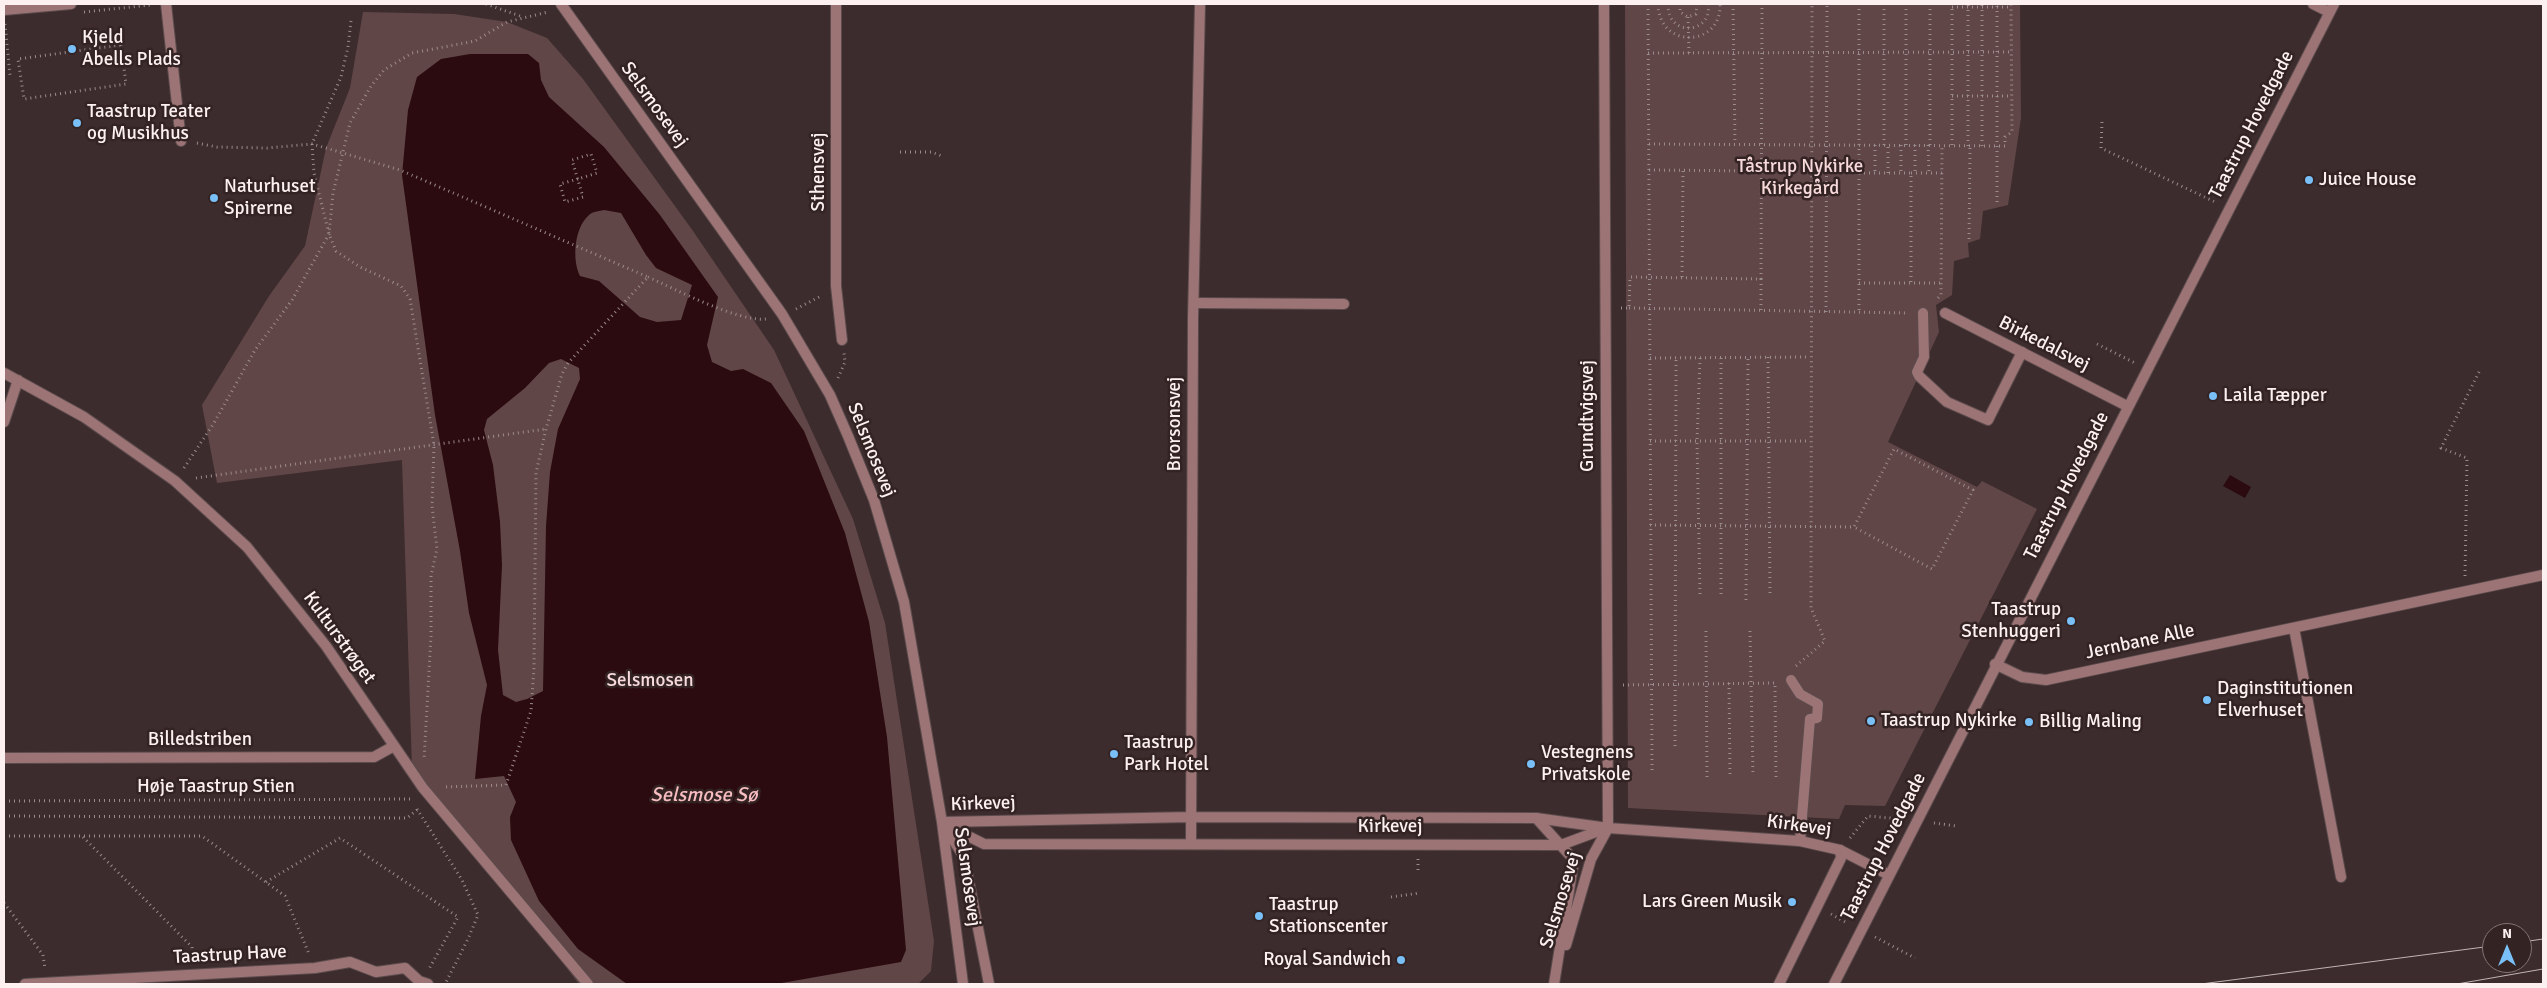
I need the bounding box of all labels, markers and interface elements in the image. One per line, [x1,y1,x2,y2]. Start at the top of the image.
place label: Kjeld Abells Plads [82,27,181,71]
marker: Kjeld Abells Plads [66,43,78,55]
street label: Taastrup Hovedgade [2205,47,2299,203]
street label: Selsmosevej [615,58,693,152]
place label: Taastrup Teater og Musikhus [87,101,210,145]
marker: Taastrup Teater og Musikhus [71,117,83,129]
street label: Sthensvej [808,133,830,211]
park label: Tåstrup Nykirke Kirkegård [1737,156,1863,200]
place label: Juice House [2319,169,2416,191]
marker: Juice House [2303,174,2315,186]
place label: Naturhuset Spirerne [224,176,316,220]
marker: Naturhuset Spirerne [208,192,220,204]
street label: Birkedalsvej [1995,311,2093,377]
street label: Grundtvigsvej [1577,360,1599,472]
street label: Brorsonsvej [1164,377,1186,471]
place label: Laila Tæpper [2223,385,2327,407]
marker: Laila Tæpper [2207,390,2219,402]
street label: Selsmosevej [842,399,900,501]
street label: Taastrup Hovedgade [2020,408,2114,564]
street label: Kulturstrøget [298,587,380,689]
place label: Taastrup Stenhuggeri [1961,599,2061,643]
marker: Taastrup Stenhuggeri [2065,615,2077,627]
street label: Jernbane Alle [2083,619,2197,665]
park label: Selsmosen [606,670,694,692]
place label: Daginstitutionen Elverhuset [2217,678,2353,722]
marker: Daginstitutionen Elverhuset [2201,694,2213,706]
place label: Taastrup Nykirke [1881,710,2017,732]
place label: Billig Maling [2039,711,2142,733]
marker: Taastrup Nykirke [1865,715,1877,727]
marker: Billig Maling [2023,716,2035,728]
street label: Billedstriben [148,729,252,751]
place label: Taastrup Park Hotel [1124,732,1209,776]
place label: Vestegnens Privatskole [1541,742,1633,786]
marker: Taastrup Park Hotel [1108,748,1120,760]
marker: Vestegnens Privatskole [1525,758,1537,770]
street label: Taastrup Hovedgade [1837,769,1931,925]
street label: Høje Taastrup Stien [137,776,295,798]
water label: Selsmose Sø [651,784,757,808]
street label: Kirkevej [950,791,1016,817]
street label: Kirkevej [1765,810,1833,842]
street label: Kirkevej [1357,816,1423,838]
street label: Selsmosevej [949,826,985,928]
street label: Selsmosevej [1536,849,1586,951]
place label: Lars Green Musik [1642,891,1782,913]
place label: Taastrup Stationscenter [1269,894,1388,938]
marker: Lars Green Musik [1786,896,1798,908]
marker: Taastrup Stationscenter [1253,910,1265,922]
north arrow [2482,923,2532,973]
text: N [2502,925,2512,942]
street label: Taastrup Have [173,941,287,969]
place label: Royal Sandwich [1263,949,1391,971]
marker: Royal Sandwich [1395,954,1407,966]

